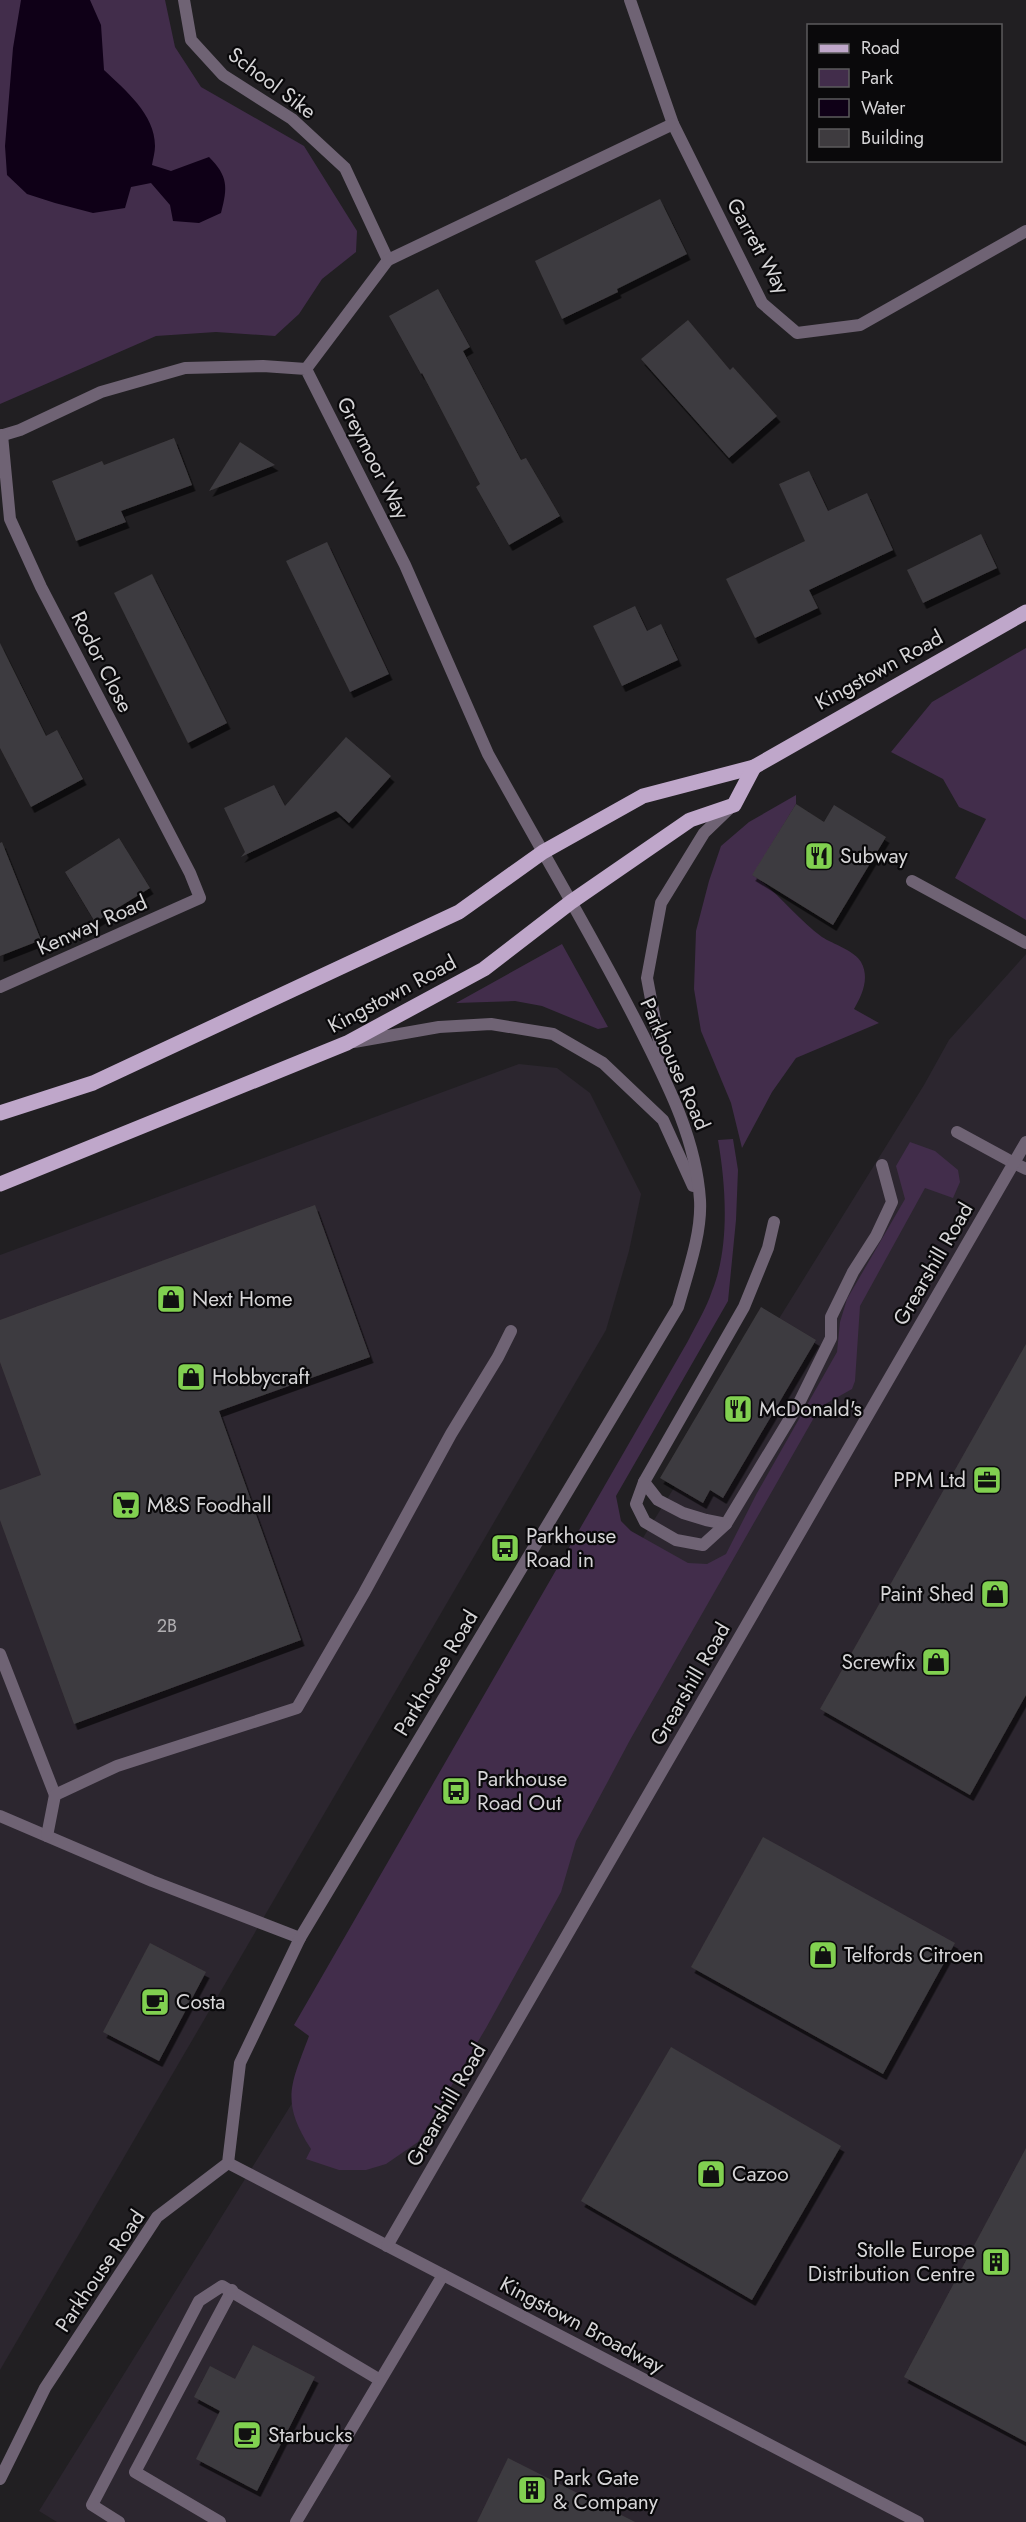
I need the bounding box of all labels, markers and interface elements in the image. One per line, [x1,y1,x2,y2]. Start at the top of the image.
legend [807,24,1002,162]
text: Road [861,35,900,61]
street label: School Sike [222,40,322,126]
text: Park [861,65,893,91]
text: Water [861,95,906,121]
text: Building [861,125,924,151]
street label: Garrett Way [719,193,797,300]
street label: Greymoor Way [329,392,417,525]
street label: Rodor Close [64,606,140,718]
street label: Kingstown Road [810,622,948,718]
restaurant icon: Subway [803,840,835,872]
place label: Subway [840,841,908,871]
street label: Kenway Road [32,887,152,963]
street label: Kingstown Road [322,947,462,1041]
street label: Parkhouse Road [632,993,718,1135]
street label: Grearshill Road [886,1197,980,1331]
shop icon: Next Home [155,1283,187,1315]
place label: Next Home [192,1284,293,1314]
shop icon: Hobbycraft [175,1361,207,1393]
place label: Hobbycraft [212,1362,309,1392]
restaurant icon: McDonald's [722,1393,754,1425]
place label: McDonald's [759,1394,862,1424]
office icon: PPM Ltd [971,1464,1003,1496]
place label: PPM Ltd [893,1465,966,1495]
supermarket icon: M&S Foodhall [110,1489,142,1521]
place label: M&S Foodhall [147,1490,272,1520]
place label: Parkhouse Road in [526,1521,616,1575]
bus stop icon: Parkhouse Road in [489,1532,521,1564]
shop icon: Paint Shed [979,1578,1011,1610]
place label: Paint Shed [880,1579,974,1609]
street label: Parkhouse Road [387,1604,485,1742]
house number: 2B [157,1613,177,1639]
street label: Grearshill Road [643,1617,737,1751]
shop icon: Screwfix [920,1646,952,1678]
place label: Screwfix [842,1647,915,1677]
place label: Parkhouse Road Out [477,1764,567,1818]
bus stop icon: Parkhouse Road Out [440,1775,472,1807]
shop icon: Telfords Citroen [807,1939,839,1971]
place label: Telfords Citroen [844,1940,984,1970]
cafe icon: Costa [139,1986,171,2018]
place label: Costa [176,1987,225,2017]
street label: Grearshill Road [399,2038,493,2172]
shop icon: Cazoo [695,2158,727,2190]
place label: Cazoo [732,2159,789,2189]
street label: Parkhouse Road [48,2204,152,2338]
place label: Stolle Europe Distribution Centre [808,2235,975,2289]
building icon: Stolle Europe Distribution Centre [980,2246,1012,2278]
street label: Kingstown Broadway [494,2269,670,2381]
cafe icon: Starbucks [231,2419,263,2451]
place label: Starbucks [268,2420,353,2450]
place label: Park Gate & Company [553,2463,659,2517]
building icon: Park Gate & Company [516,2474,548,2506]

